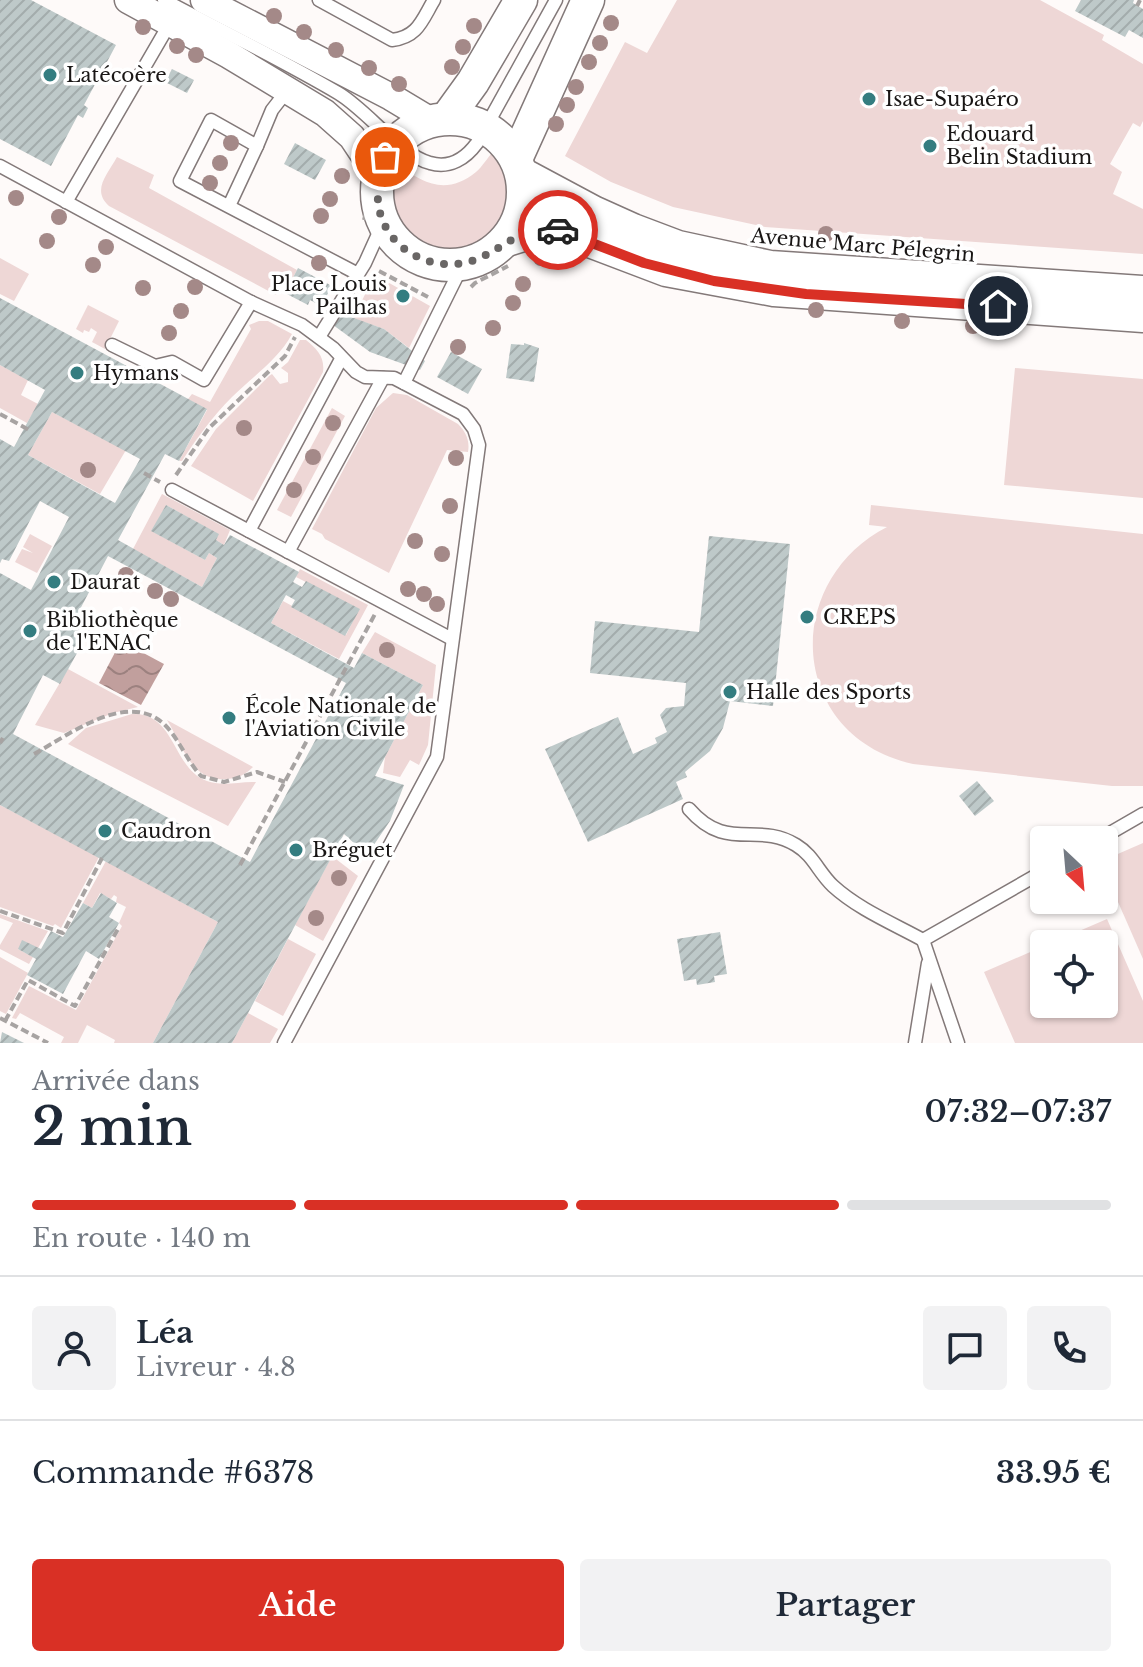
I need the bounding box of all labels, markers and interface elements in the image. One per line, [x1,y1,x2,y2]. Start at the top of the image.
place label: Latécoère [66,63,167,87]
marker: Latécoère [41,66,59,84]
place label: Isae-Supaéro [885,87,1019,111]
marker: Isae-Supaéro [860,90,878,108]
place label: Edouard Belin Stadium [946,122,1093,169]
pin [351,123,419,191]
icon: bag [363,135,407,179]
marker: Edouard Belin Stadium [921,137,939,155]
courier [518,190,598,270]
icon: car [536,208,580,252]
street label: Avenue Marc Pélegrin [749,223,976,267]
place label: Place Louis Pailhas [271,272,387,319]
pin [964,272,1032,340]
icon: home [976,284,1020,328]
marker: Place Louis Pailhas [394,287,412,305]
place label: Hymans [93,361,179,385]
marker: Hymans [68,364,86,382]
place label: Daurat [70,570,141,594]
marker: Daurat [45,573,63,591]
place label: CREPS [823,605,896,629]
place label: Bibliothèque de l'ENAC [46,608,178,655]
marker: CREPS [798,608,816,626]
marker: Bibliothèque de l'ENAC [21,622,39,640]
place label: Halle des Sports [746,680,911,704]
marker: Halle des Sports [721,683,739,701]
place label: École Nationale de l'Aviation Civile [245,693,436,741]
marker: École Nationale de l'Aviation Civile [220,709,238,727]
place label: Caudron [121,819,211,843]
marker: Caudron [96,822,114,840]
north arrow [1030,826,1118,914]
map controls [1030,826,1118,1018]
place label: Bréguet [312,838,393,862]
marker: Bréguet [287,841,305,859]
button: locate [1030,930,1118,1018]
text: Arrivée dans [32,1065,200,1097]
text: 07:32–07:37 [925,1093,1111,1130]
text: 2 min [32,1095,192,1159]
text: En route · 140 m [32,1222,251,1254]
button: person [32,1306,116,1390]
button: chat [923,1306,1007,1390]
button: phone [1027,1306,1111,1390]
text: Léa [136,1314,193,1351]
text: Livreur · 4.8 [136,1351,296,1383]
text: Commande #6378 [32,1454,314,1491]
text: 33.95 € [996,1454,1111,1491]
button: Aide [32,1559,564,1651]
button: Partager [580,1559,1111,1651]

